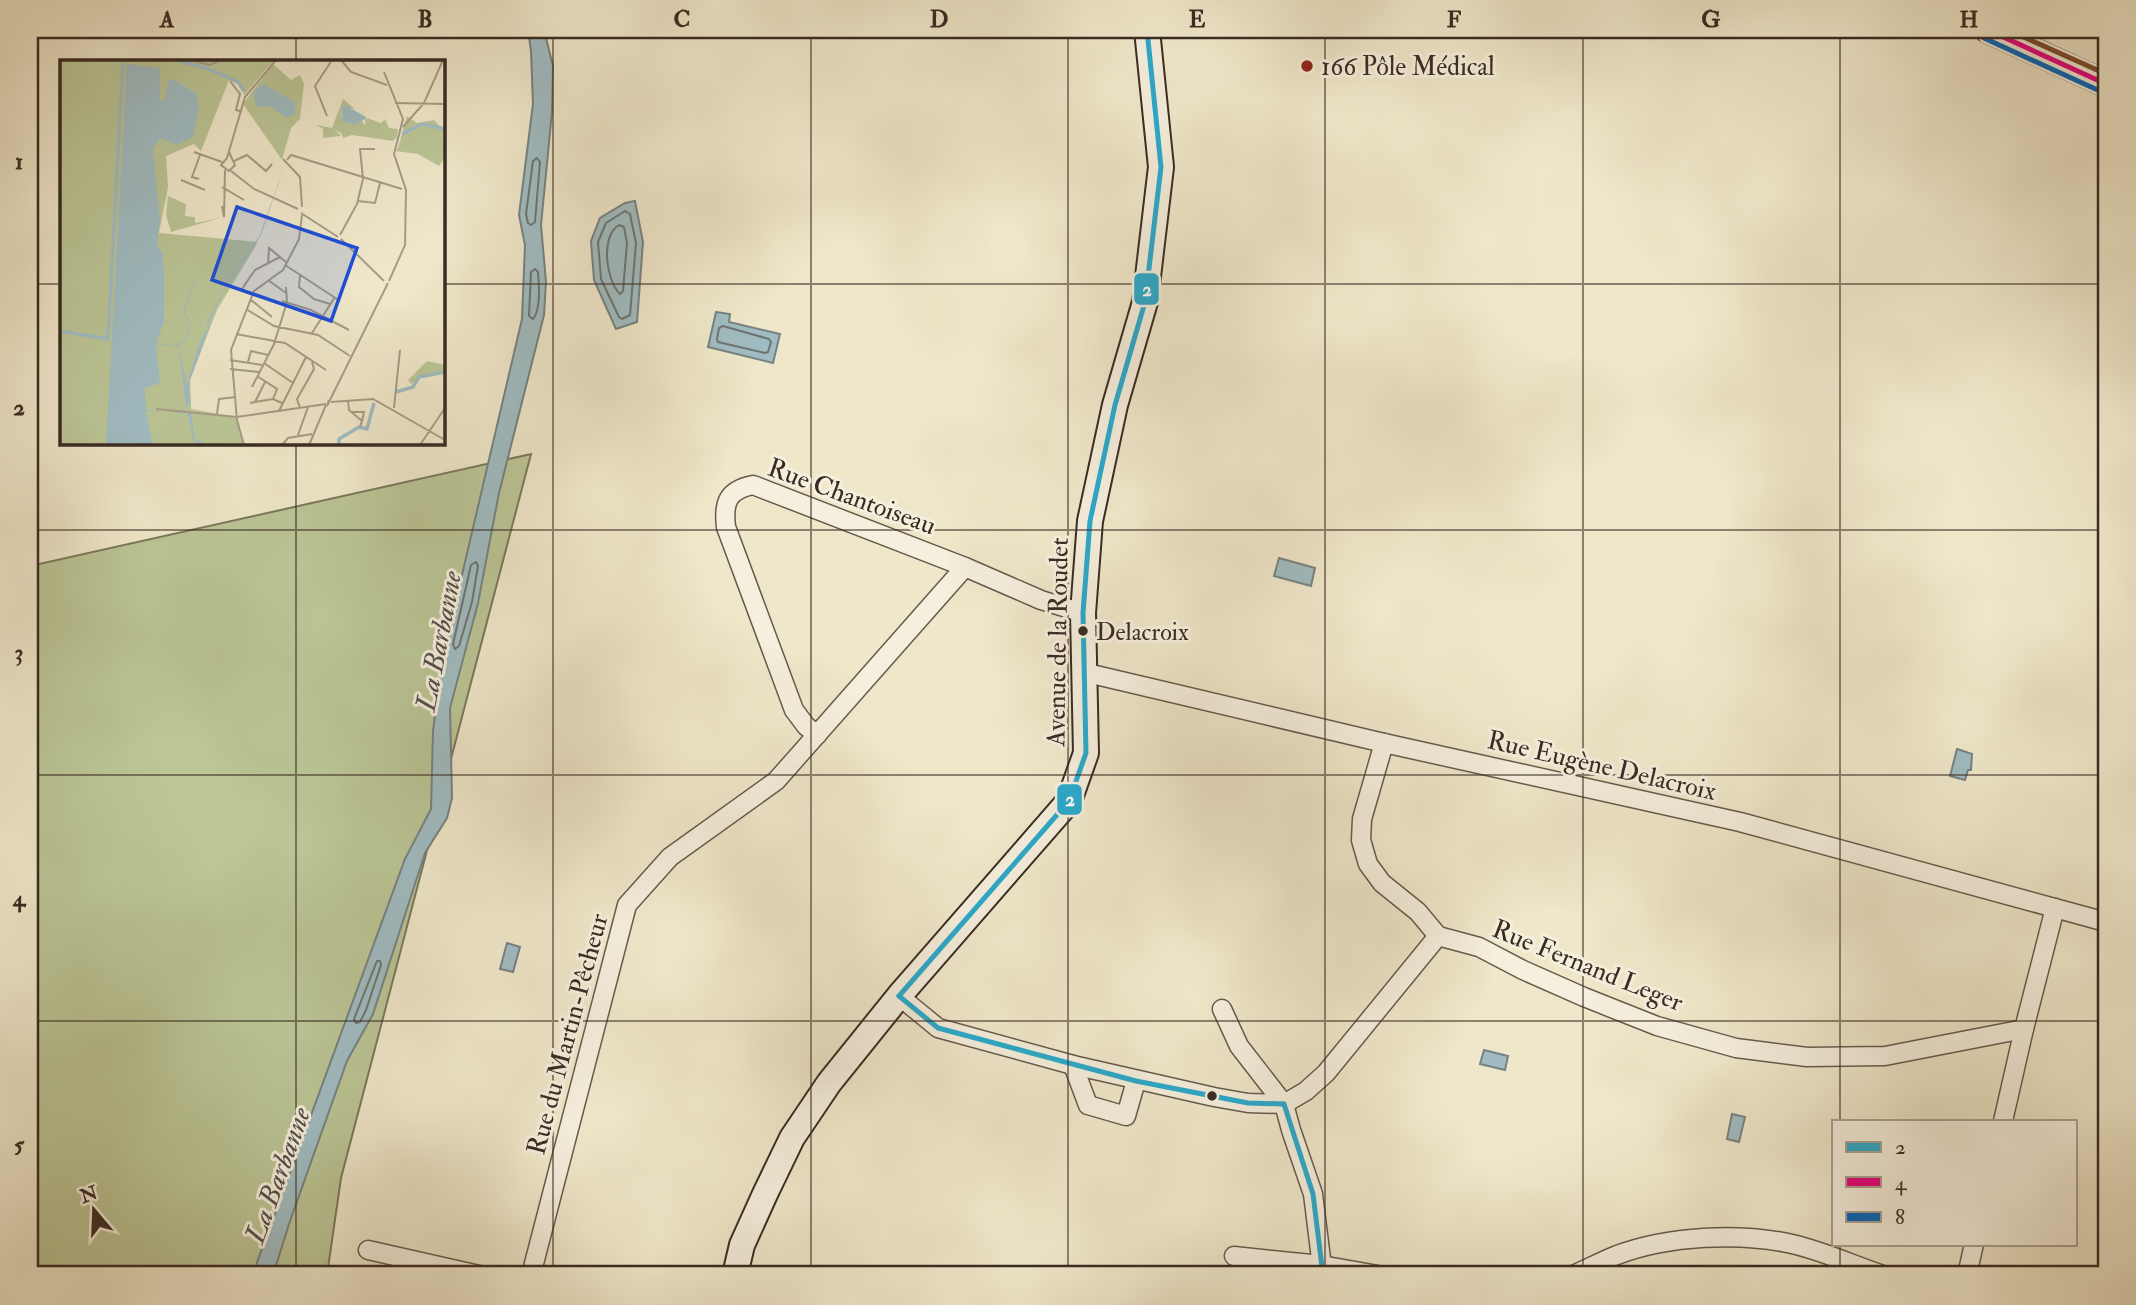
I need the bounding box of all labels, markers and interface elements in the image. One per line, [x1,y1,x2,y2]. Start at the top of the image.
text: A [159,5,175,34]
text: B [417,5,433,34]
text: C [674,5,690,34]
text: D [930,5,948,34]
text: E [1189,5,1206,34]
text: F [1447,5,1462,34]
text: G [1701,5,1721,34]
text: H [1960,5,1979,34]
place label: 166 Pôle Médical [1321,51,1495,83]
marker: 166 Pôle Médical [1299,58,1315,74]
inset map [60,60,444,444]
text: 1 [15,147,23,176]
line badge: 2 [1133,272,1160,306]
text: 2 [1142,278,1152,302]
text: 2 [13,393,25,422]
street label: Rue Chantoiseau [763,452,940,542]
street label: Avenue de la Roudet [1040,537,1076,748]
water label: La Barbanne [409,568,470,715]
place label: Delacroix [1096,617,1189,648]
marker: Delacroix [1076,624,1090,638]
text: 3 [15,638,23,667]
street label: Rue Eugène Delacroix [1484,724,1720,808]
line badge: 2 [1056,783,1083,816]
text: 2 [1065,788,1075,812]
text: 4 [12,884,27,913]
street label: Rue du Martin-Pêcheur [520,910,616,1158]
street label: Rue Fernand Leger [1487,913,1688,1019]
unlabelled marker [1205,1089,1219,1103]
water label: La Barbanne [237,1102,319,1249]
legend [1832,1120,2076,1246]
text: 5 [14,1130,25,1159]
text: 2 [1895,1134,1906,1161]
text: 4 [1895,1170,1908,1197]
north arrow [60,1176,130,1246]
text: N [76,1180,102,1209]
text: 8 [1895,1204,1905,1231]

